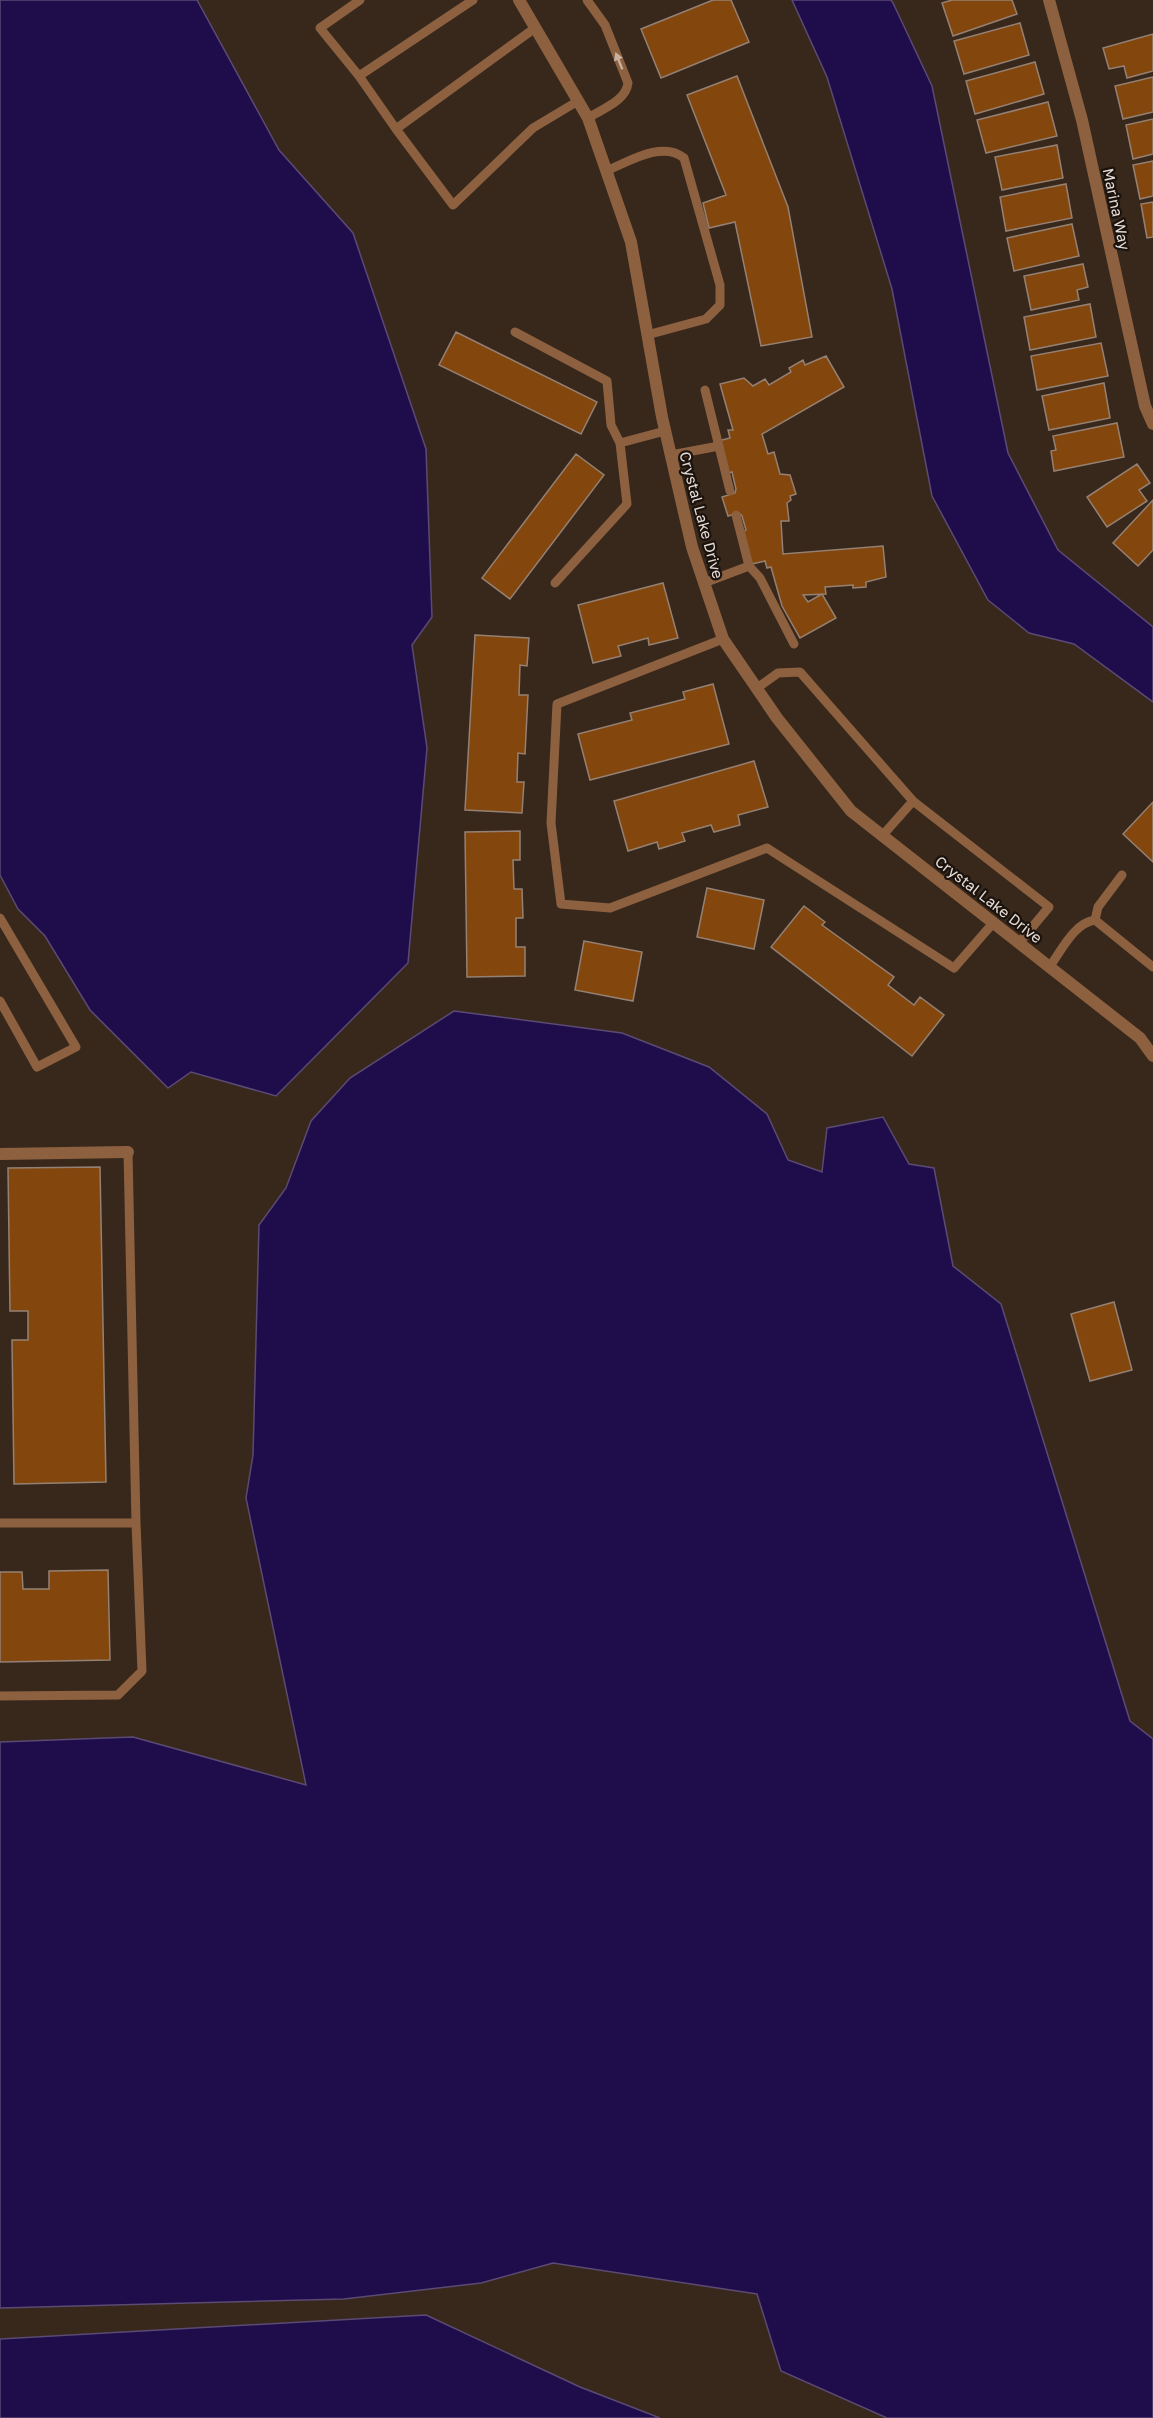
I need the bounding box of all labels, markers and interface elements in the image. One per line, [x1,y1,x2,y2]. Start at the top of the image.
one-way arrow [614,52,623,70]
street label: Marina Way [1100,166,1135,252]
street label: Crystal Lake Drive [676,449,728,581]
street label: Crystal Lake Drive [932,852,1046,947]

